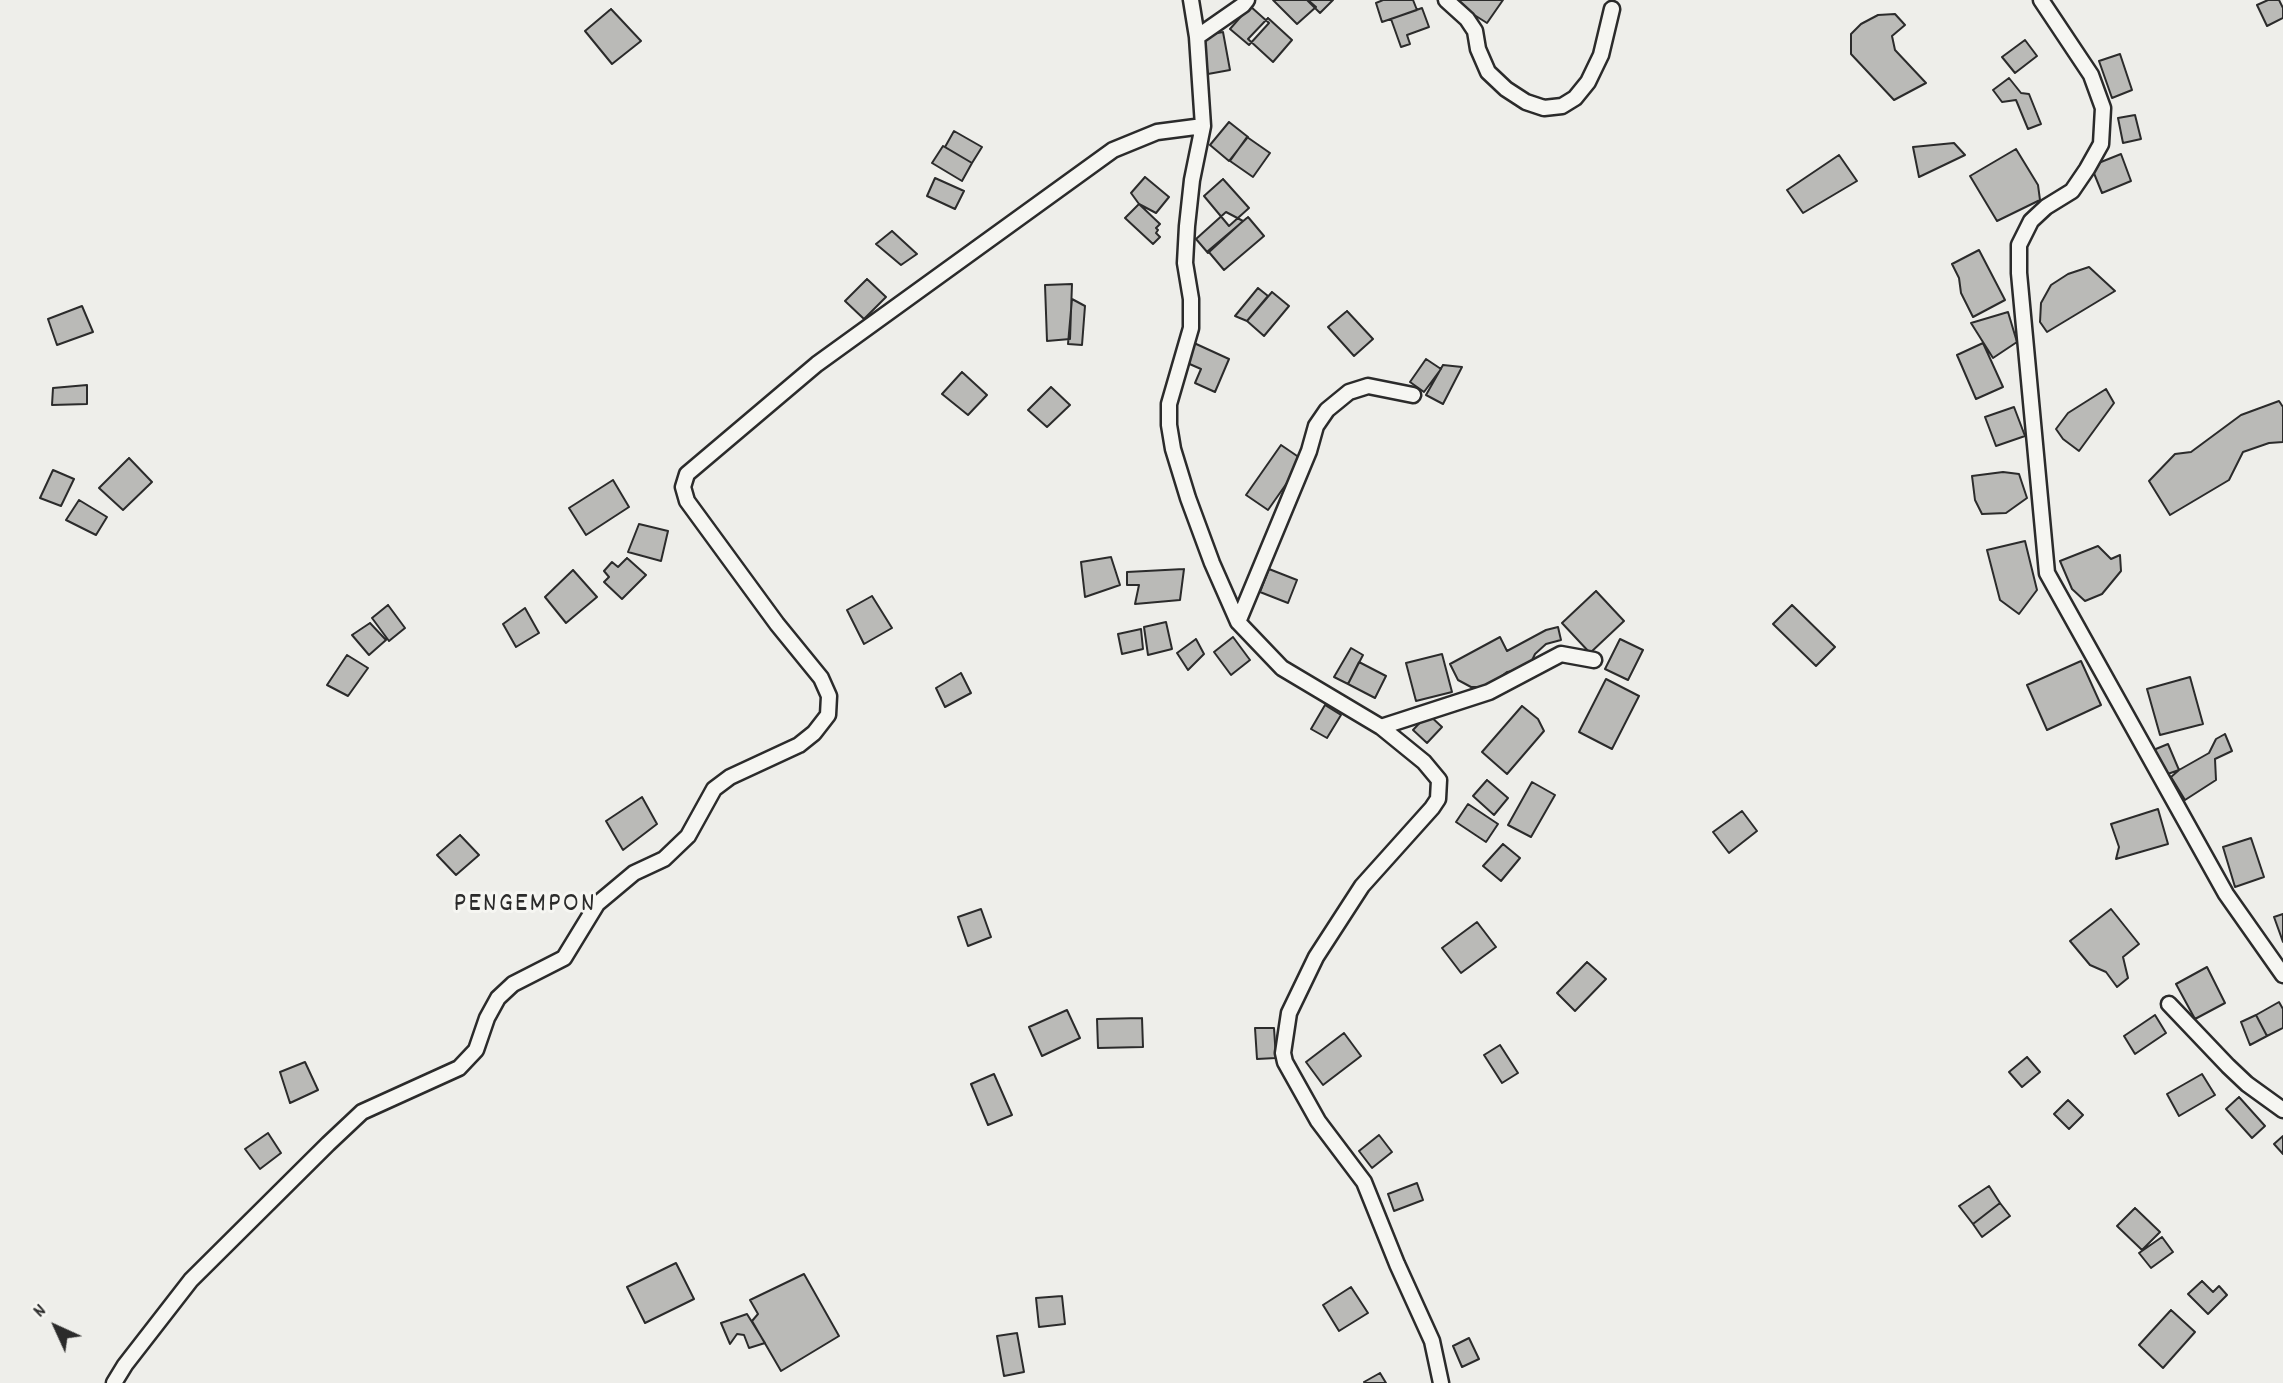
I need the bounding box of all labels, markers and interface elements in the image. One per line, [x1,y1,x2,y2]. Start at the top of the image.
district label: PENGEMPON [455,889,595,923]
north arrow [21,1292,91,1362]
text: N [28,1299,54,1325]

